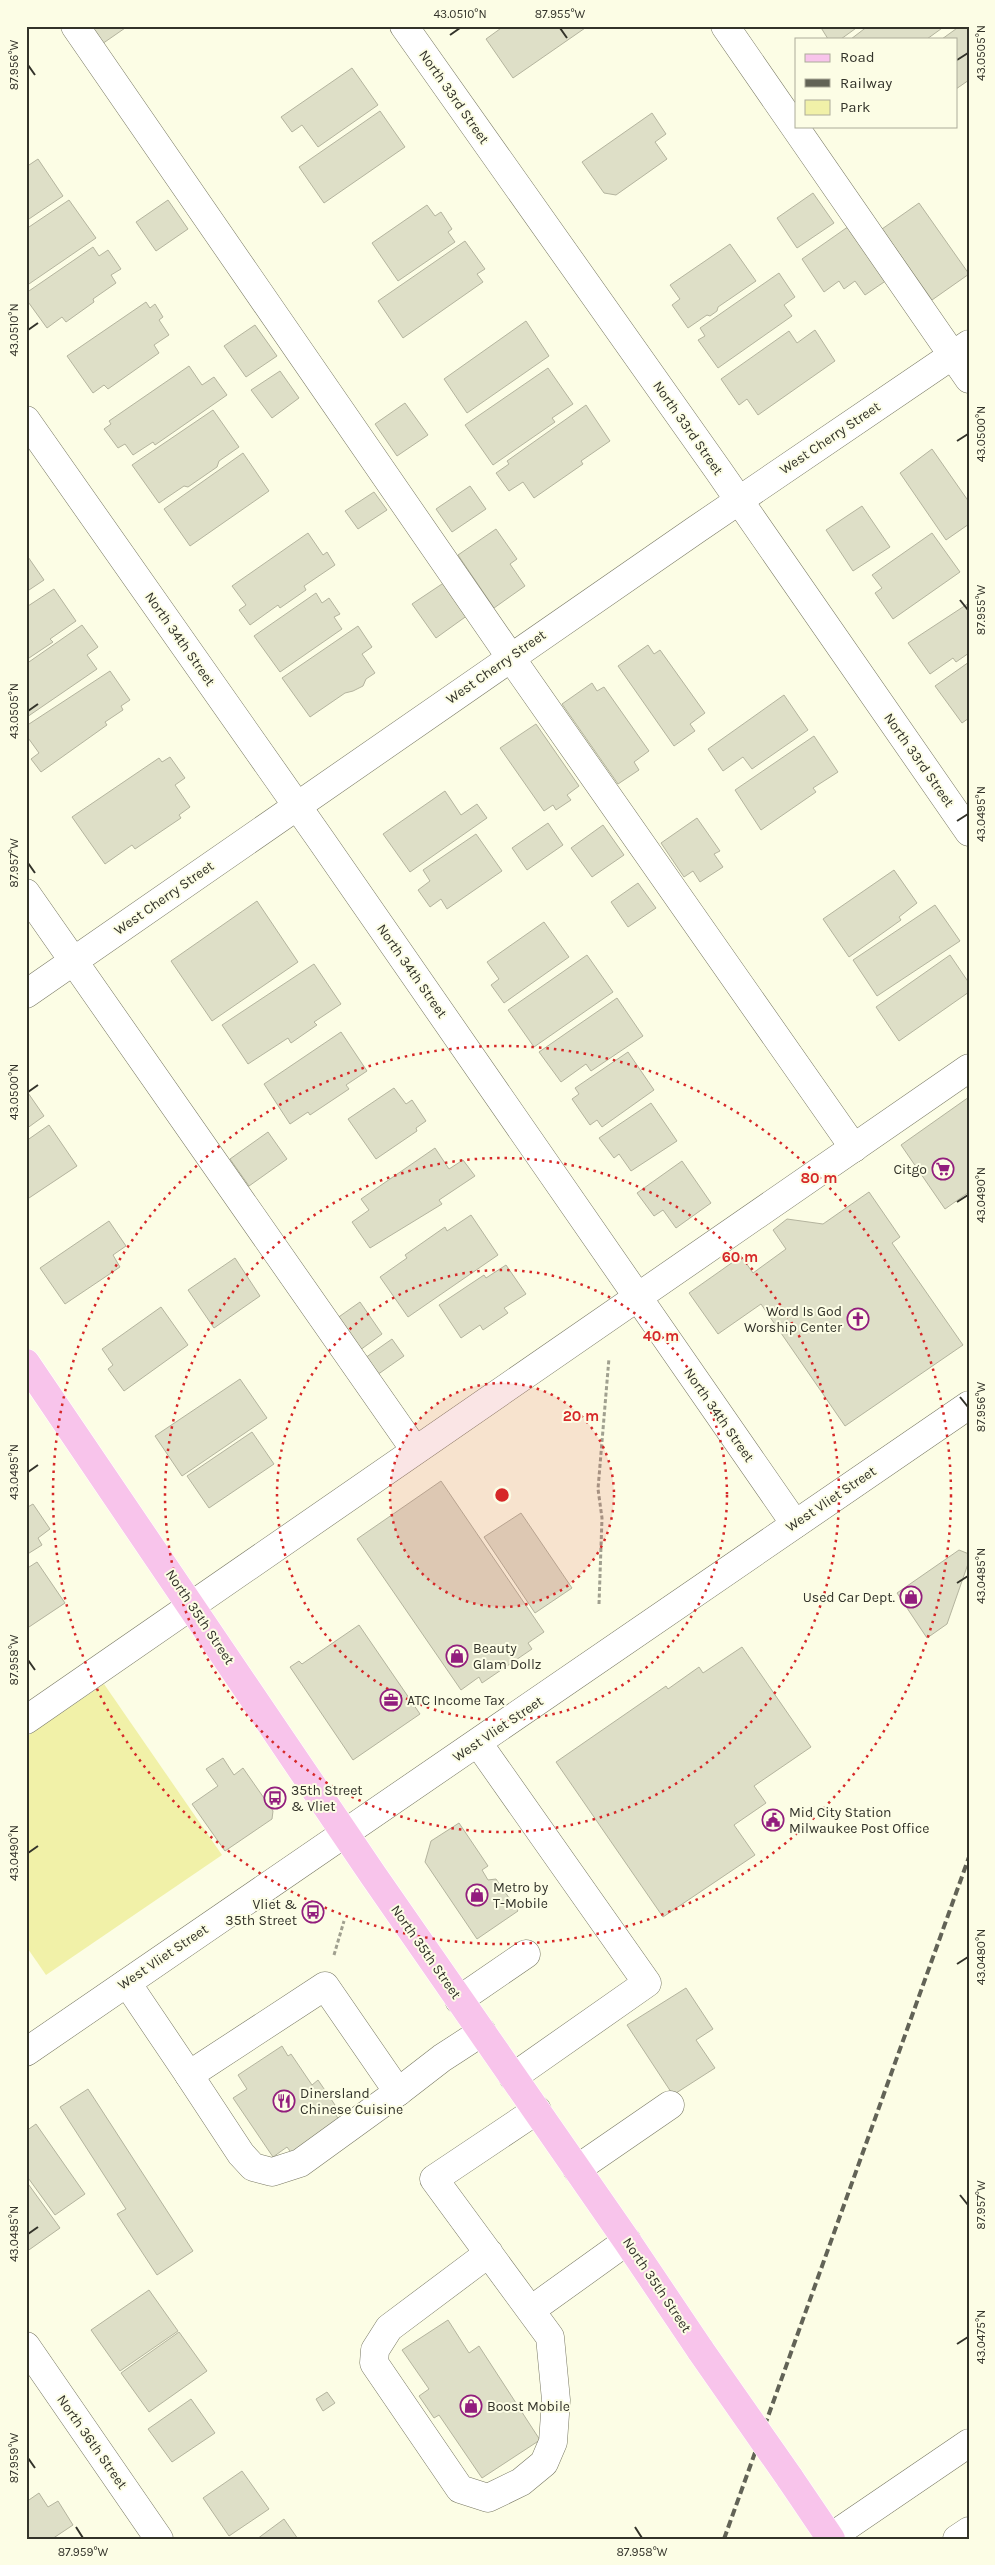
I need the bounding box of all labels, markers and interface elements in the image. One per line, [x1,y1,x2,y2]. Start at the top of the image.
text: 43.0510°N [433,7,487,21]
text: 87.955°W [535,7,586,21]
text: 43.0505°N [974,25,988,81]
legend [795,38,958,128]
text: 87.956°W [7,39,21,90]
street label: North 33rd Street [415,47,493,147]
text: Road [840,48,875,66]
text: Railway [840,74,892,92]
text: Park [840,98,870,116]
text: 43.0510°N [7,303,21,357]
street label: North 33rd Street [649,378,727,478]
street label: West Cherry Street [776,398,884,478]
text: 43.0500°N [974,406,988,462]
text: 87.955°W [974,584,988,635]
street label: North 34th Street [141,589,219,689]
street label: West Cherry Street [443,626,549,708]
text: 43.0505°N [7,683,21,739]
street label: North 33rd Street [880,710,958,810]
text: 43.0495°N [974,786,988,842]
text: 87.957°W [7,838,21,888]
street label: West Cherry Street [111,857,217,939]
street label: North 34th Street [373,921,451,1021]
text: 43.0500°N [7,1064,21,1120]
supermarket icon: Citgo [931,1157,955,1181]
place label: Citgo [893,1161,927,1178]
text: 43.0490°N [974,1167,988,1223]
text: 80 m [800,1169,838,1187]
text: 60 m [722,1248,758,1266]
place label: Word Is God Worship Center [744,1303,843,1336]
church icon: Word Is God Worship Center [846,1307,870,1331]
text: 40 m [643,1327,679,1345]
street label: North 34th Street [680,1365,758,1465]
text: 87.956°W [974,1381,988,1432]
text: 20 m [563,1407,599,1425]
text: 43.0495°N [7,1444,21,1500]
street label: West Vliet Street [783,1462,879,1536]
centre of rings [493,1486,511,1504]
text: 43.0485°N [974,1548,988,1604]
street label: North 35th Street [162,1566,238,1668]
shop icon: Used Car Dept. [899,1585,923,1609]
place label: Used Car Dept. [803,1589,895,1606]
text: 87.958°W [7,1634,21,1686]
place label: Beauty Glam Dollz [473,1640,541,1673]
shop icon: Beauty Glam Dollz [445,1644,469,1668]
office icon: ATC Income Tax [379,1688,403,1712]
place label: ATC Income Tax [407,1692,505,1709]
street label: West Vliet Street [450,1692,546,1766]
place label: 35th Street & Vliet [291,1782,363,1815]
bus stop icon: 35th Street & Vliet [263,1786,287,1810]
place label: Mid City Station Milwaukee Post Office [789,1804,929,1837]
public building icon: Mid City Station Milwaukee Post Office [761,1808,785,1832]
text: 43.0490°N [7,1825,21,1881]
place label: Metro by T-Mobile [493,1879,549,1912]
shop icon: Metro by T-Mobile [465,1883,489,1907]
place label: Vliet & 35th Street [225,1896,297,1929]
bus stop icon: Vliet & 35th Street [301,1900,325,1924]
street label: North 35th Street [387,1902,465,2002]
street label: West Vliet Street [115,1920,211,1994]
text: 43.0480°N [974,1929,988,1985]
place label: Dinersland Chinese Cuisine [300,2085,403,2118]
restaurant icon: Dinersland Chinese Cuisine [272,2089,296,2113]
text: 87.957°W [974,2180,988,2230]
text: 43.0485°N [7,2206,21,2262]
street label: North 35th Street [619,2234,695,2336]
text: 43.0475°N [974,2310,988,2364]
street label: North 36th Street [53,2392,131,2492]
shop icon: Boost Mobile [459,2394,483,2418]
place label: Boost Mobile [487,2398,570,2415]
text: 87.959°W [7,2432,21,2483]
text: 87.959°W [58,2545,109,2559]
text: 87.958°W [616,2545,668,2559]

